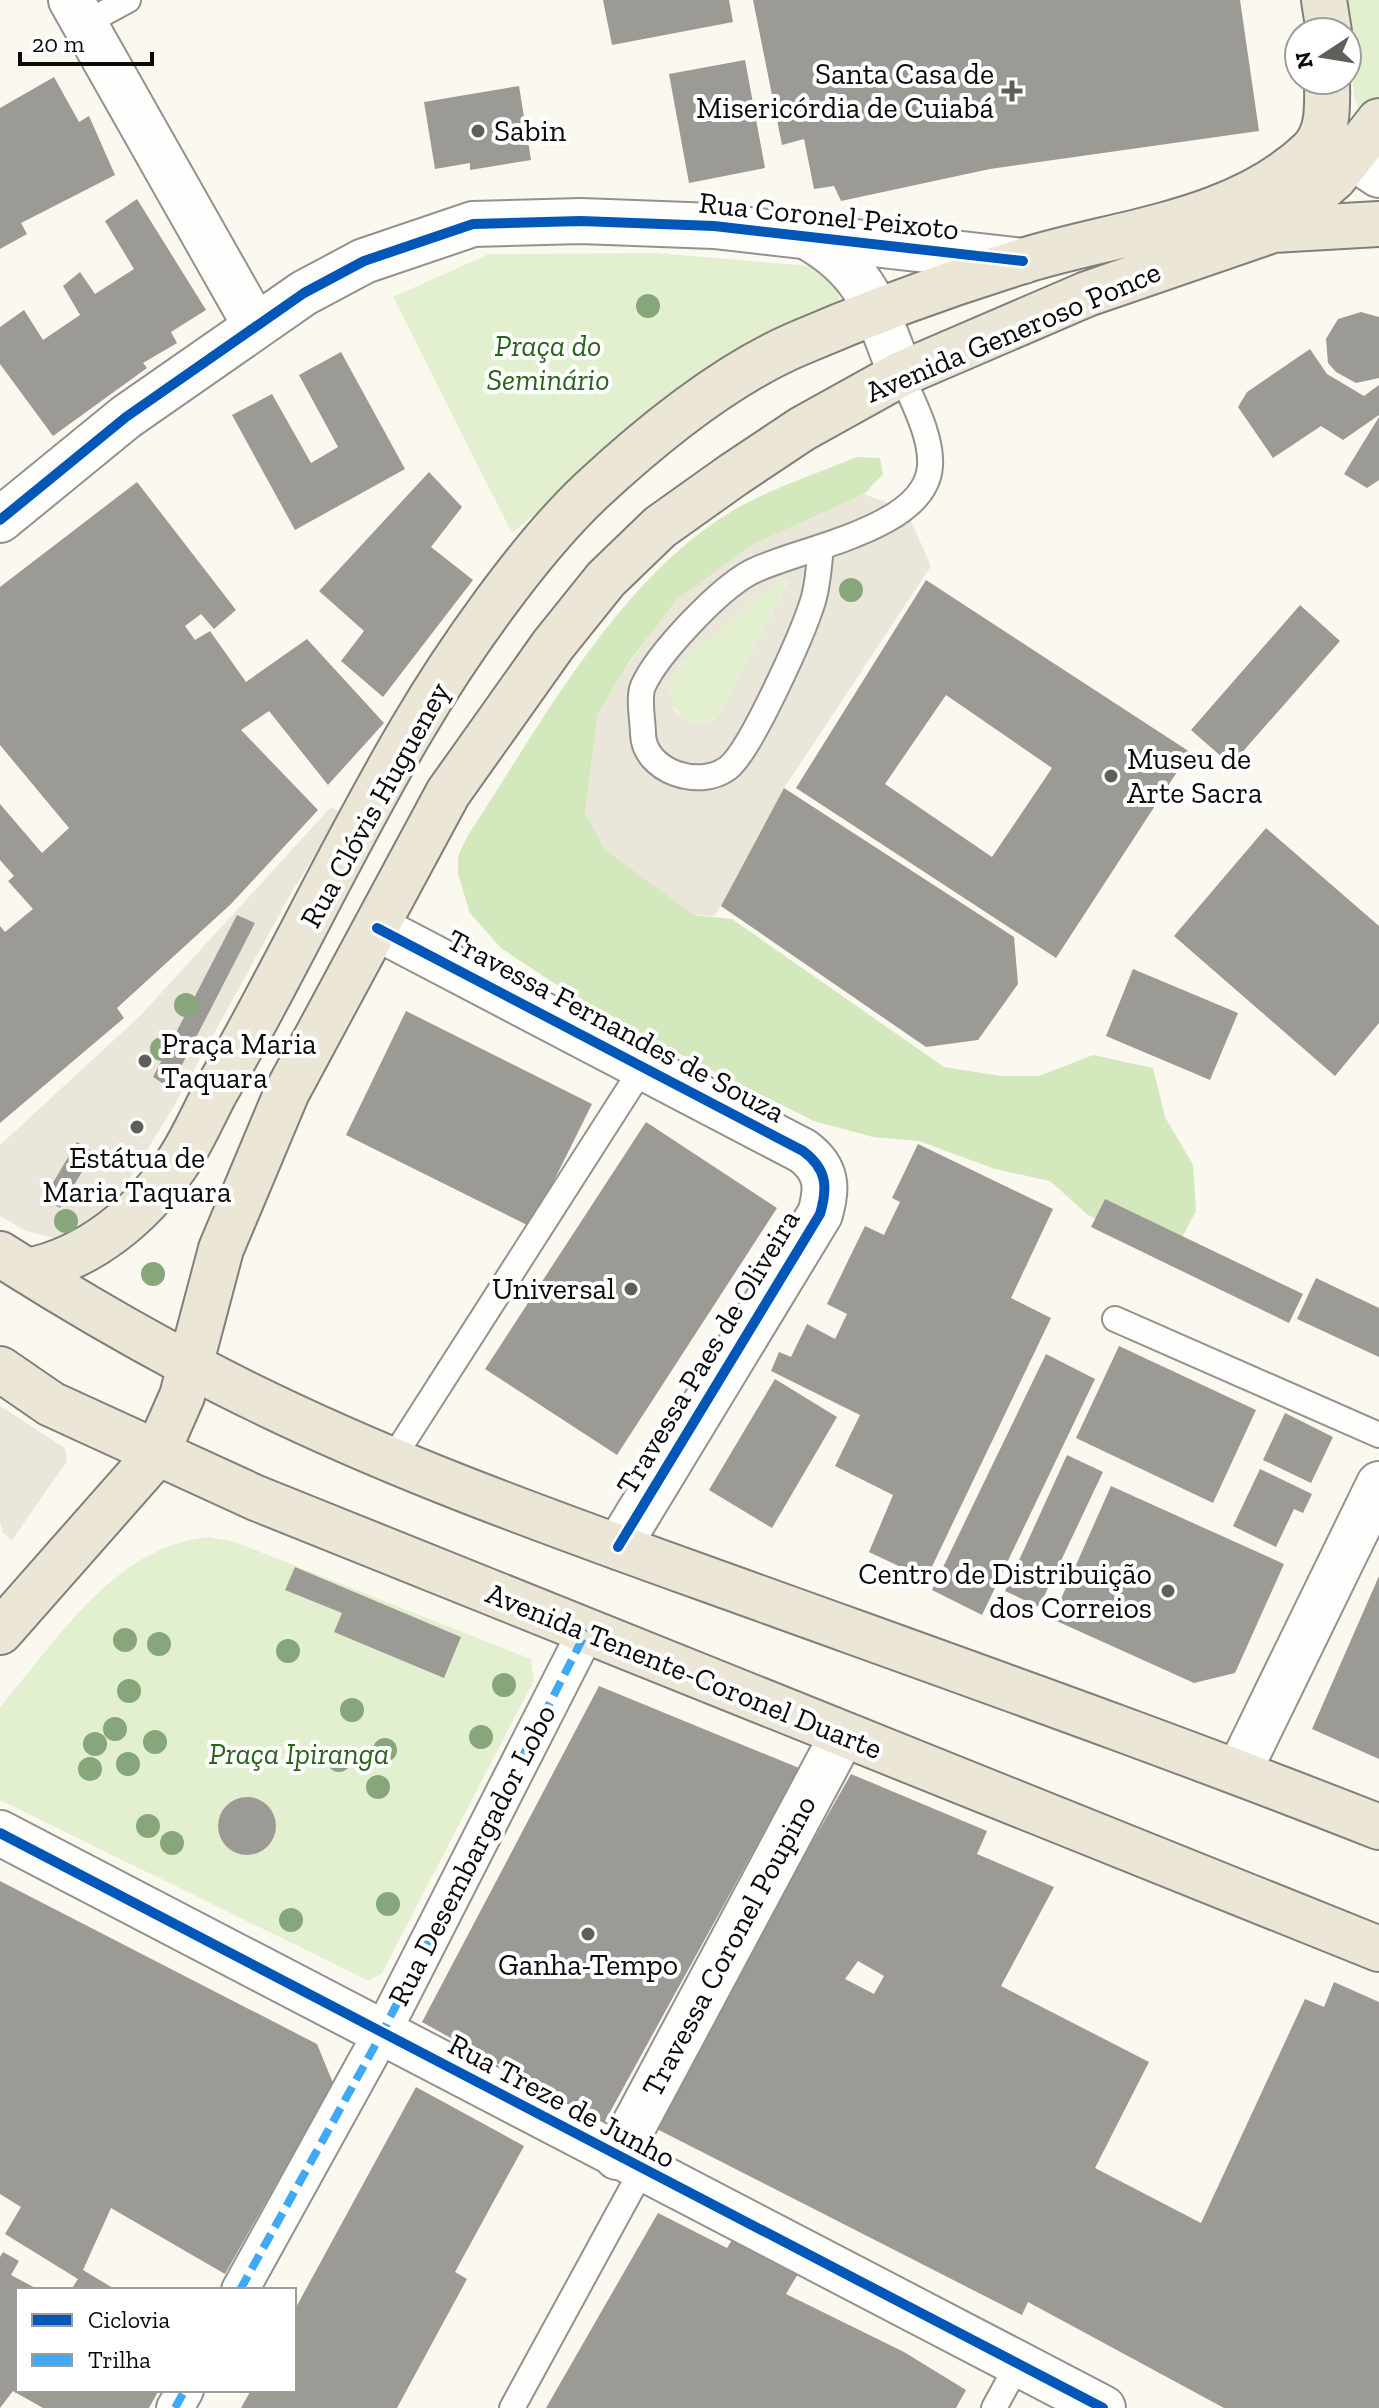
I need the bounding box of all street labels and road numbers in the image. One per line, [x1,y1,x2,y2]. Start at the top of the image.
street label: Rua Coronel Peixoto [697,184,961,248]
street label: Avenida Generoso Ponce [860,254,1166,410]
street label: Rua Clóvis Hugueney [293,675,458,934]
street label: Travessa Fernandes de Souza [441,922,791,1130]
street label: Travessa Paes de Oliveira [609,1203,807,1501]
street label: Avenida Tenente-Coronel Duarte [481,1575,887,1767]
street label: Rua Desembargador Lobo [380,1698,564,2012]
street label: Travessa Coronel Poupino [634,1789,824,2103]
street label: Rua Treze de Junho [442,2026,682,2176]

